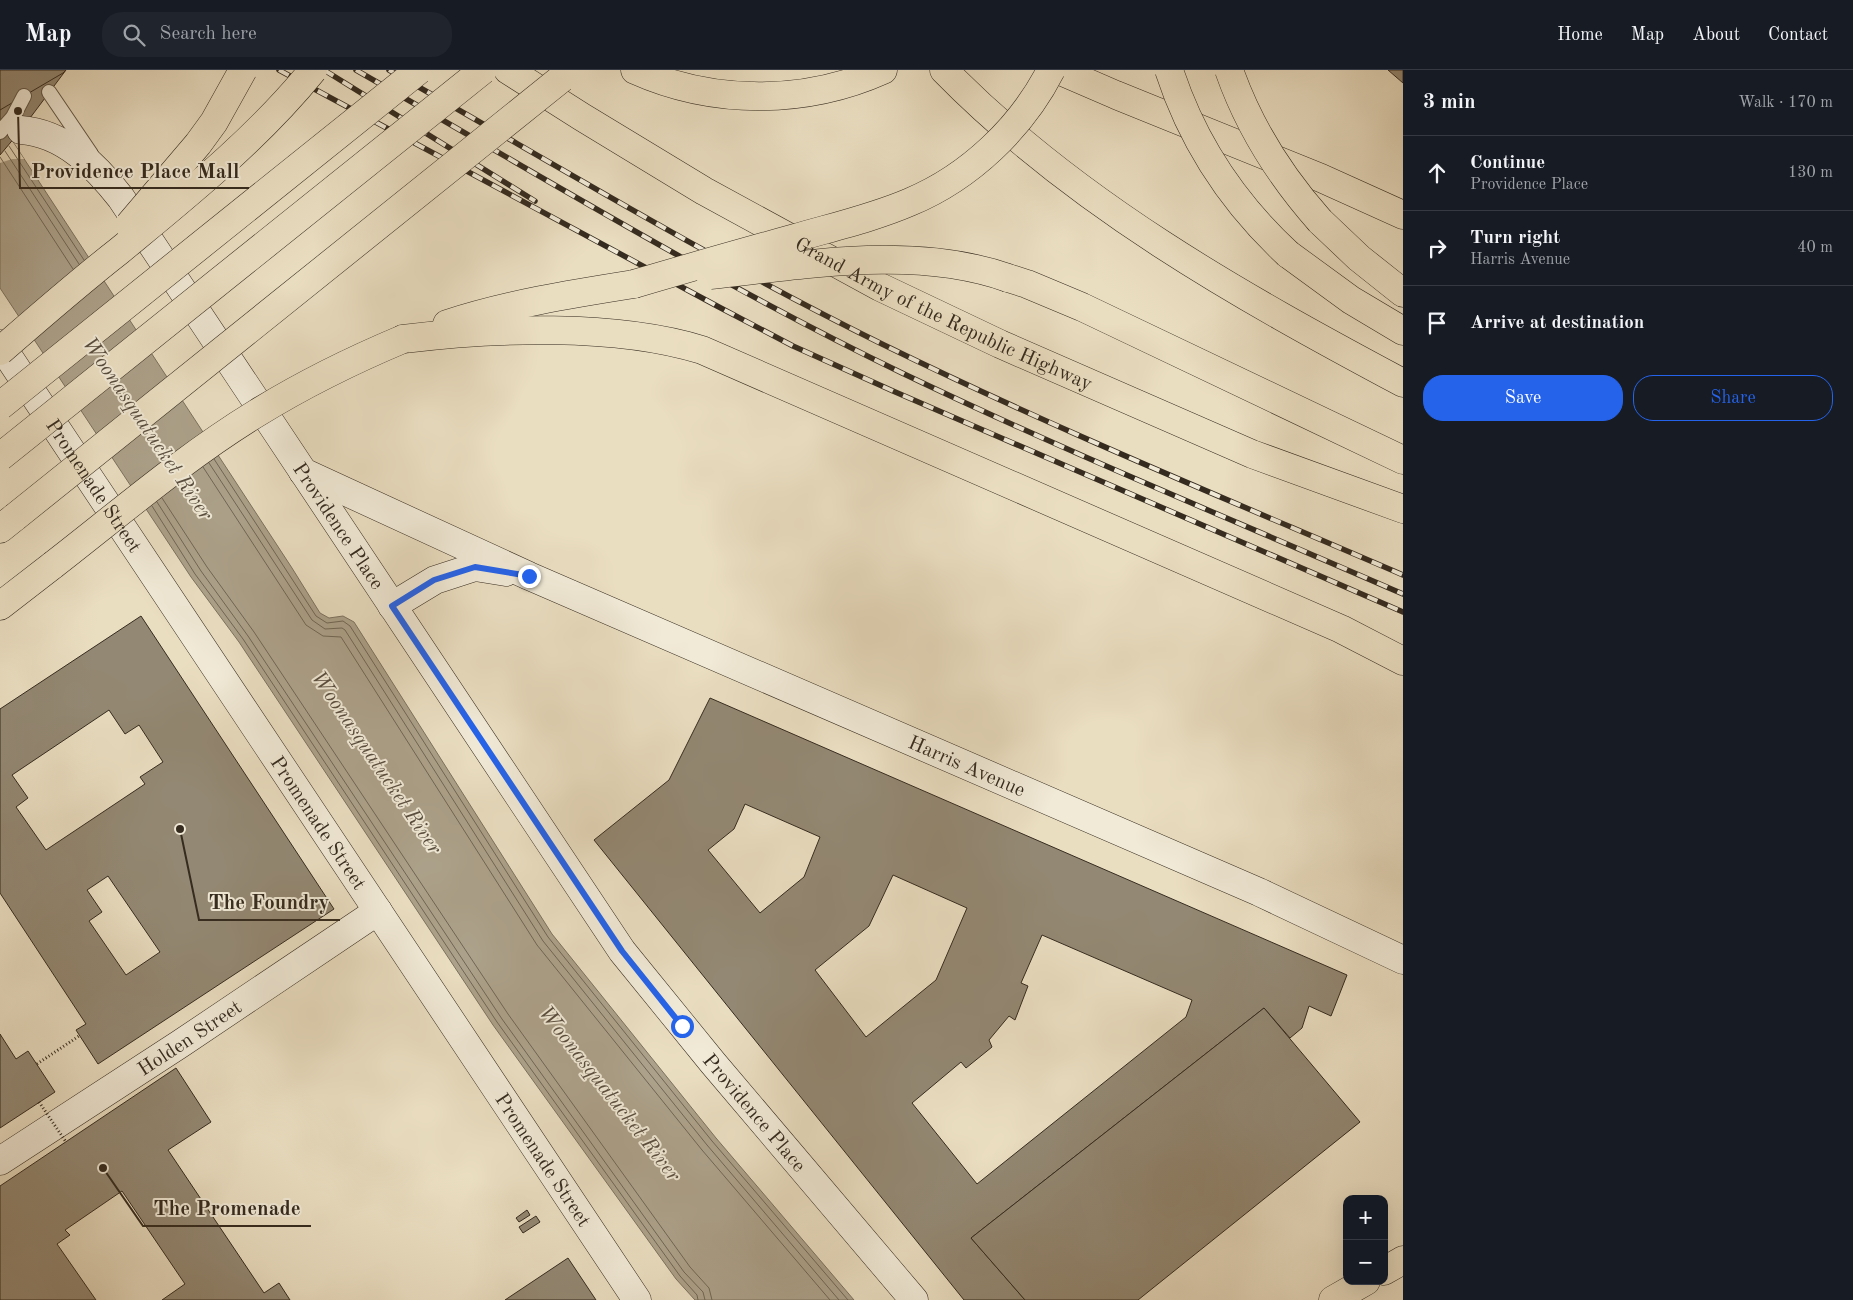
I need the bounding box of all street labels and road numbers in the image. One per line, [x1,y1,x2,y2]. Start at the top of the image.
street label: Grand Army of the Republic Highway [791,235,1095,395]
street label: Promenade Street [41,416,144,557]
street label: Providence Place [288,460,387,594]
street label: Harris Avenue [905,733,1028,801]
street label: Promenade Street [266,753,369,894]
street label: Holden Street [135,998,246,1081]
street label: Providence Place [698,1051,809,1176]
street label: Promenade Street [490,1090,593,1231]

